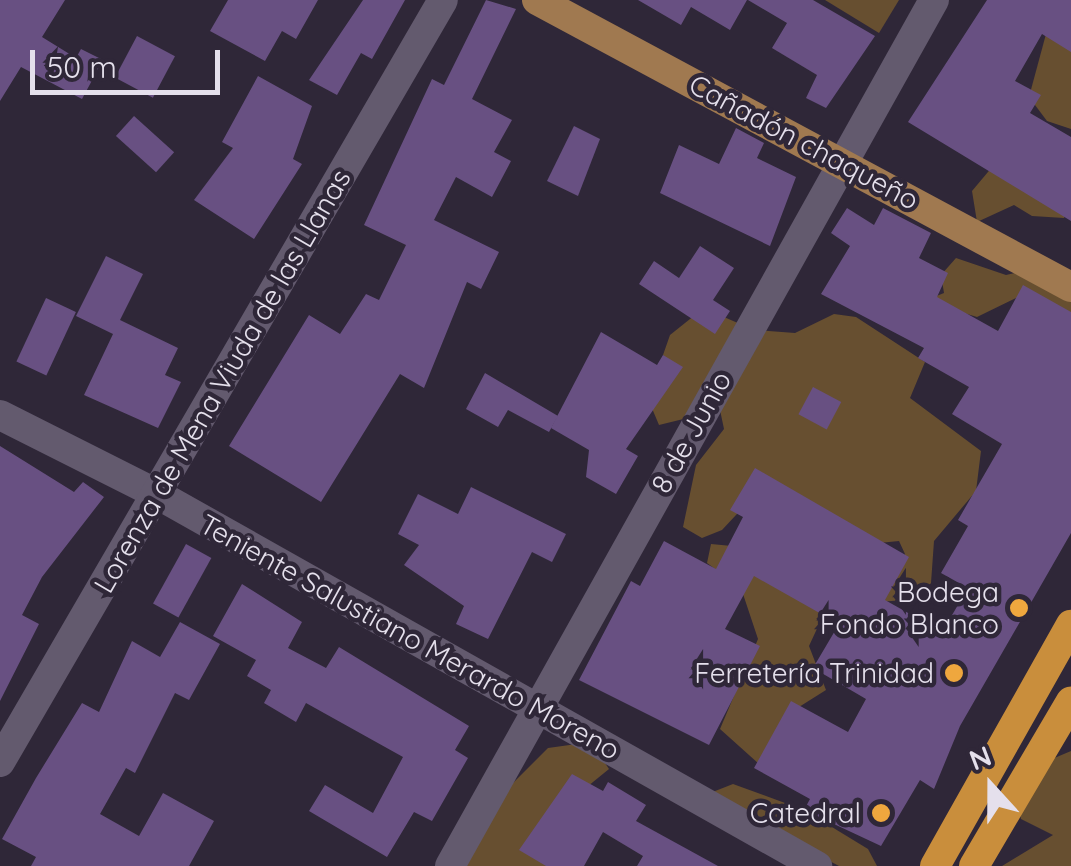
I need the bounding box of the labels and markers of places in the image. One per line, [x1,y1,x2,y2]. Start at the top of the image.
place label: Bodega Fondo Blanco [820,575,999,641]
marker: Bodega Fondo Blanco [1008,597,1030,619]
place label: Ferretería Trinidad [694,656,934,690]
marker: Ferretería Trinidad [943,662,965,684]
place label: Catedral [750,796,861,830]
marker: Catedral [870,802,892,824]

